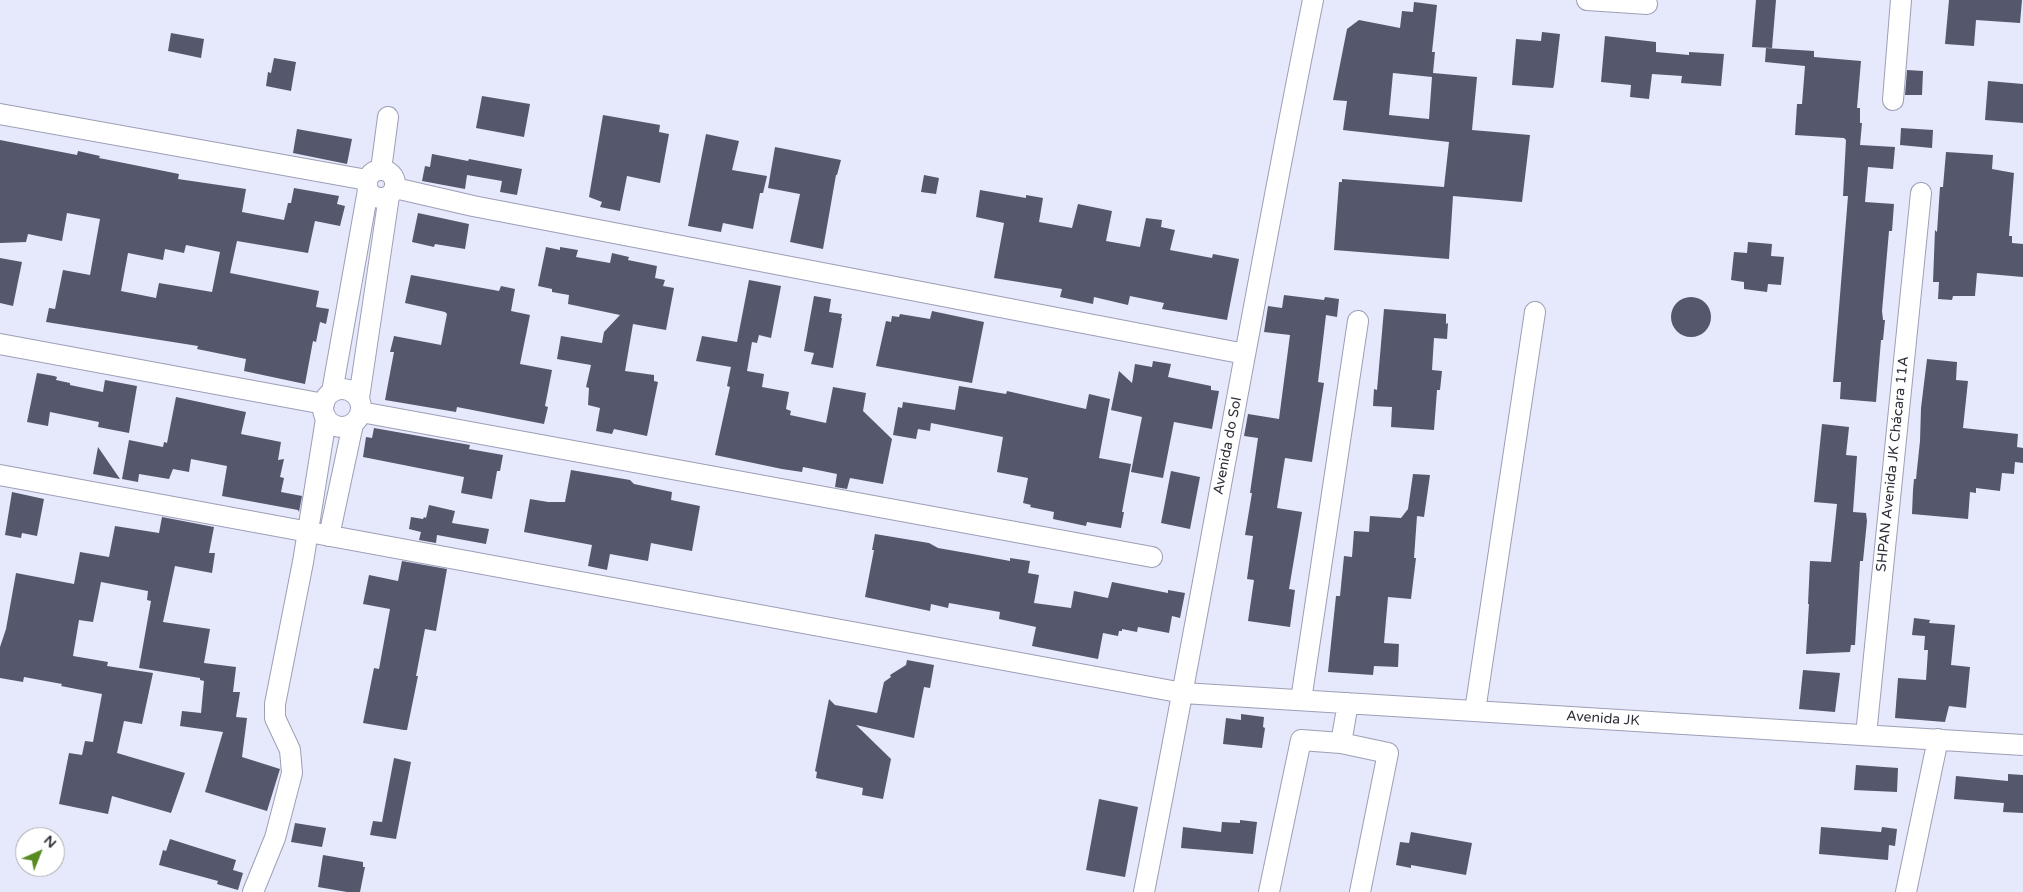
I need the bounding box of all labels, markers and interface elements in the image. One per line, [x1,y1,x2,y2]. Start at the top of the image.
street label: SHPAN Avenida JK Chácara 11A [1873,355,1913,573]
street label: Avenida do Sol [1210,396,1246,496]
street label: Avenida JK [1566,708,1640,730]
north arrow [15,827,65,877]
text: N [40,832,60,852]

